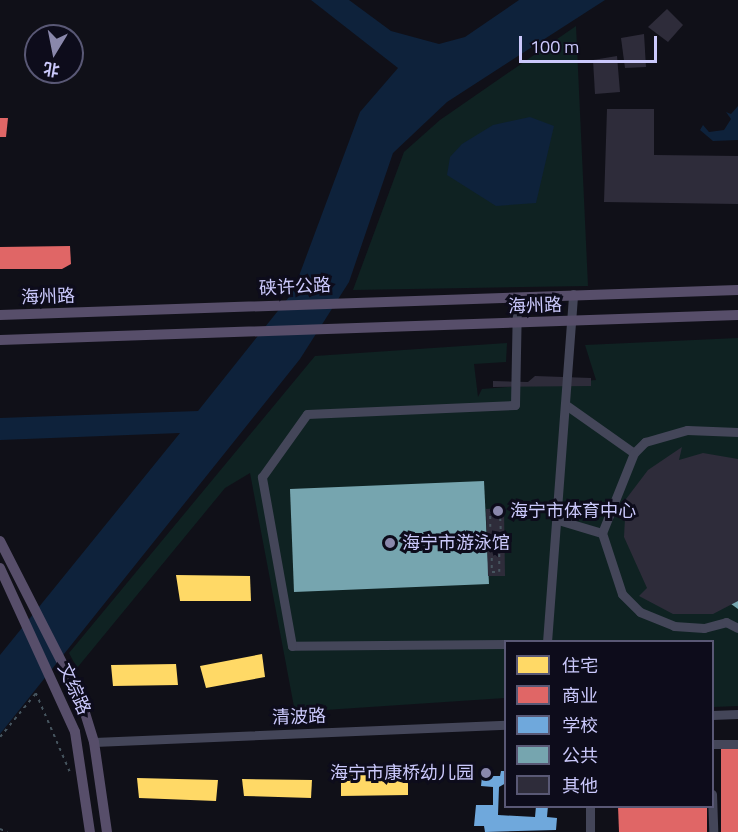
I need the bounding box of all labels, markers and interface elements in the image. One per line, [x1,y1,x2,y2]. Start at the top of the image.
north arrow [24,24,84,84]
scale bar [522,24,660,62]
text: 100 m [530,33,579,60]
text: 北 [41,57,61,83]
street label: 硖许公路 [258,274,332,300]
street label: 海州路 [21,285,75,309]
street label: 海州路 [508,294,562,318]
place label: 海宁市体育中心 [510,500,636,522]
marker: 海宁市体育中心 [491,504,505,518]
place label: 海宁市游泳馆 [402,532,510,554]
marker: 海宁市游泳馆 [383,536,397,550]
legend [504,640,714,808]
text: 住宅 [562,652,598,679]
street label: 文综路 [53,660,95,718]
text: 商业 [562,682,598,709]
street label: 清波路 [272,705,326,729]
text: 学校 [562,712,598,739]
text: 公共 [562,742,598,769]
place label: 海宁市康桥幼儿园 [330,762,474,784]
marker: 海宁市康桥幼儿园 [479,766,493,780]
text: 其他 [562,772,598,799]

